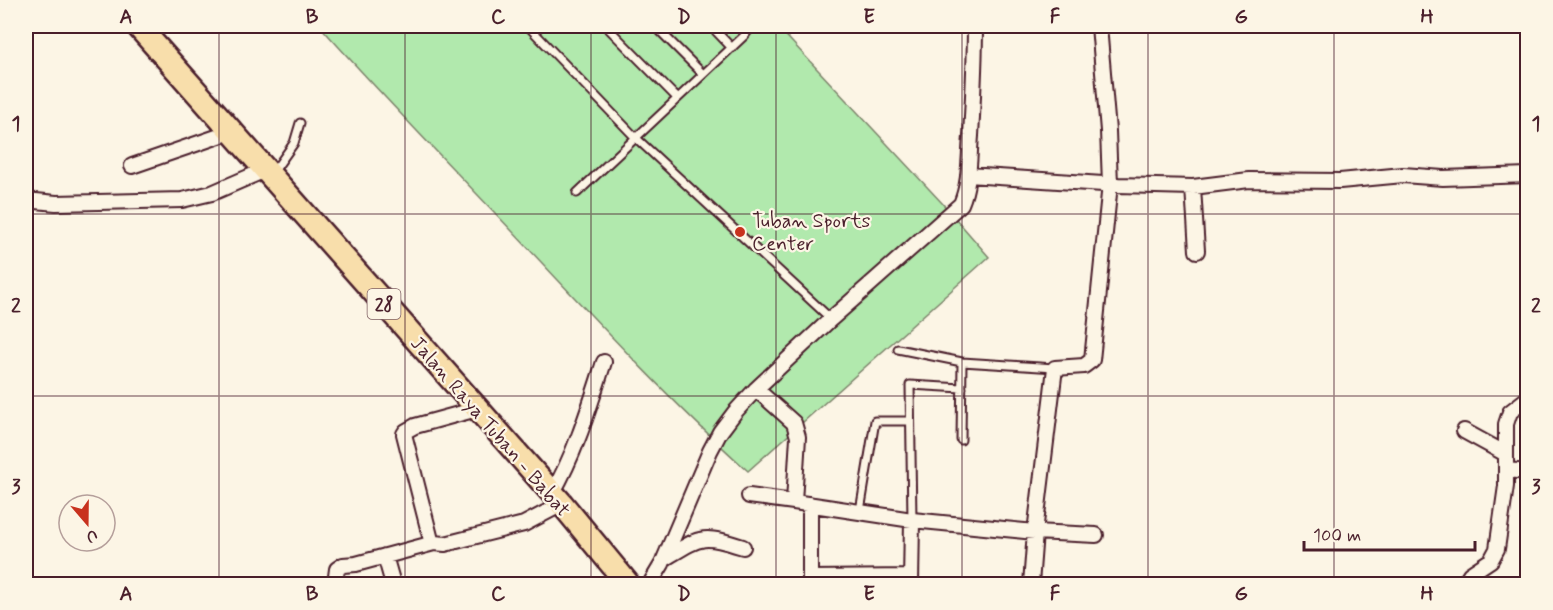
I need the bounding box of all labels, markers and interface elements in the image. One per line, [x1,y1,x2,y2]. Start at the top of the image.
text: A [119,4,133,31]
text: B [306,4,319,31]
text: C [491,4,506,31]
text: D [677,4,691,31]
text: E [863,4,875,31]
text: F [1050,4,1061,31]
text: G [1234,4,1248,31]
text: H [1420,4,1434,31]
text: 1 [12,111,20,138]
text: 1 [1532,111,1540,138]
place label: Tuban Sports Center [752,208,871,258]
marker: Tuban Sports Center [733,225,747,239]
road number: 28 [368,289,400,319]
text: 2 [11,293,21,320]
text: 2 [1531,293,1541,320]
street label: Jalan Raya Tuban - Babat [404,331,576,523]
text: 3 [11,474,21,501]
text: 3 [1531,474,1541,501]
north arrow [57,493,117,553]
scale bar [1304,514,1475,552]
text: U [83,524,100,547]
text: 100 m [1313,524,1361,548]
text: A [119,581,133,608]
text: B [306,581,319,608]
text: C [491,581,506,608]
text: D [677,581,691,608]
text: E [863,581,875,608]
text: F [1050,581,1061,608]
text: G [1234,581,1248,608]
text: H [1420,581,1434,608]

